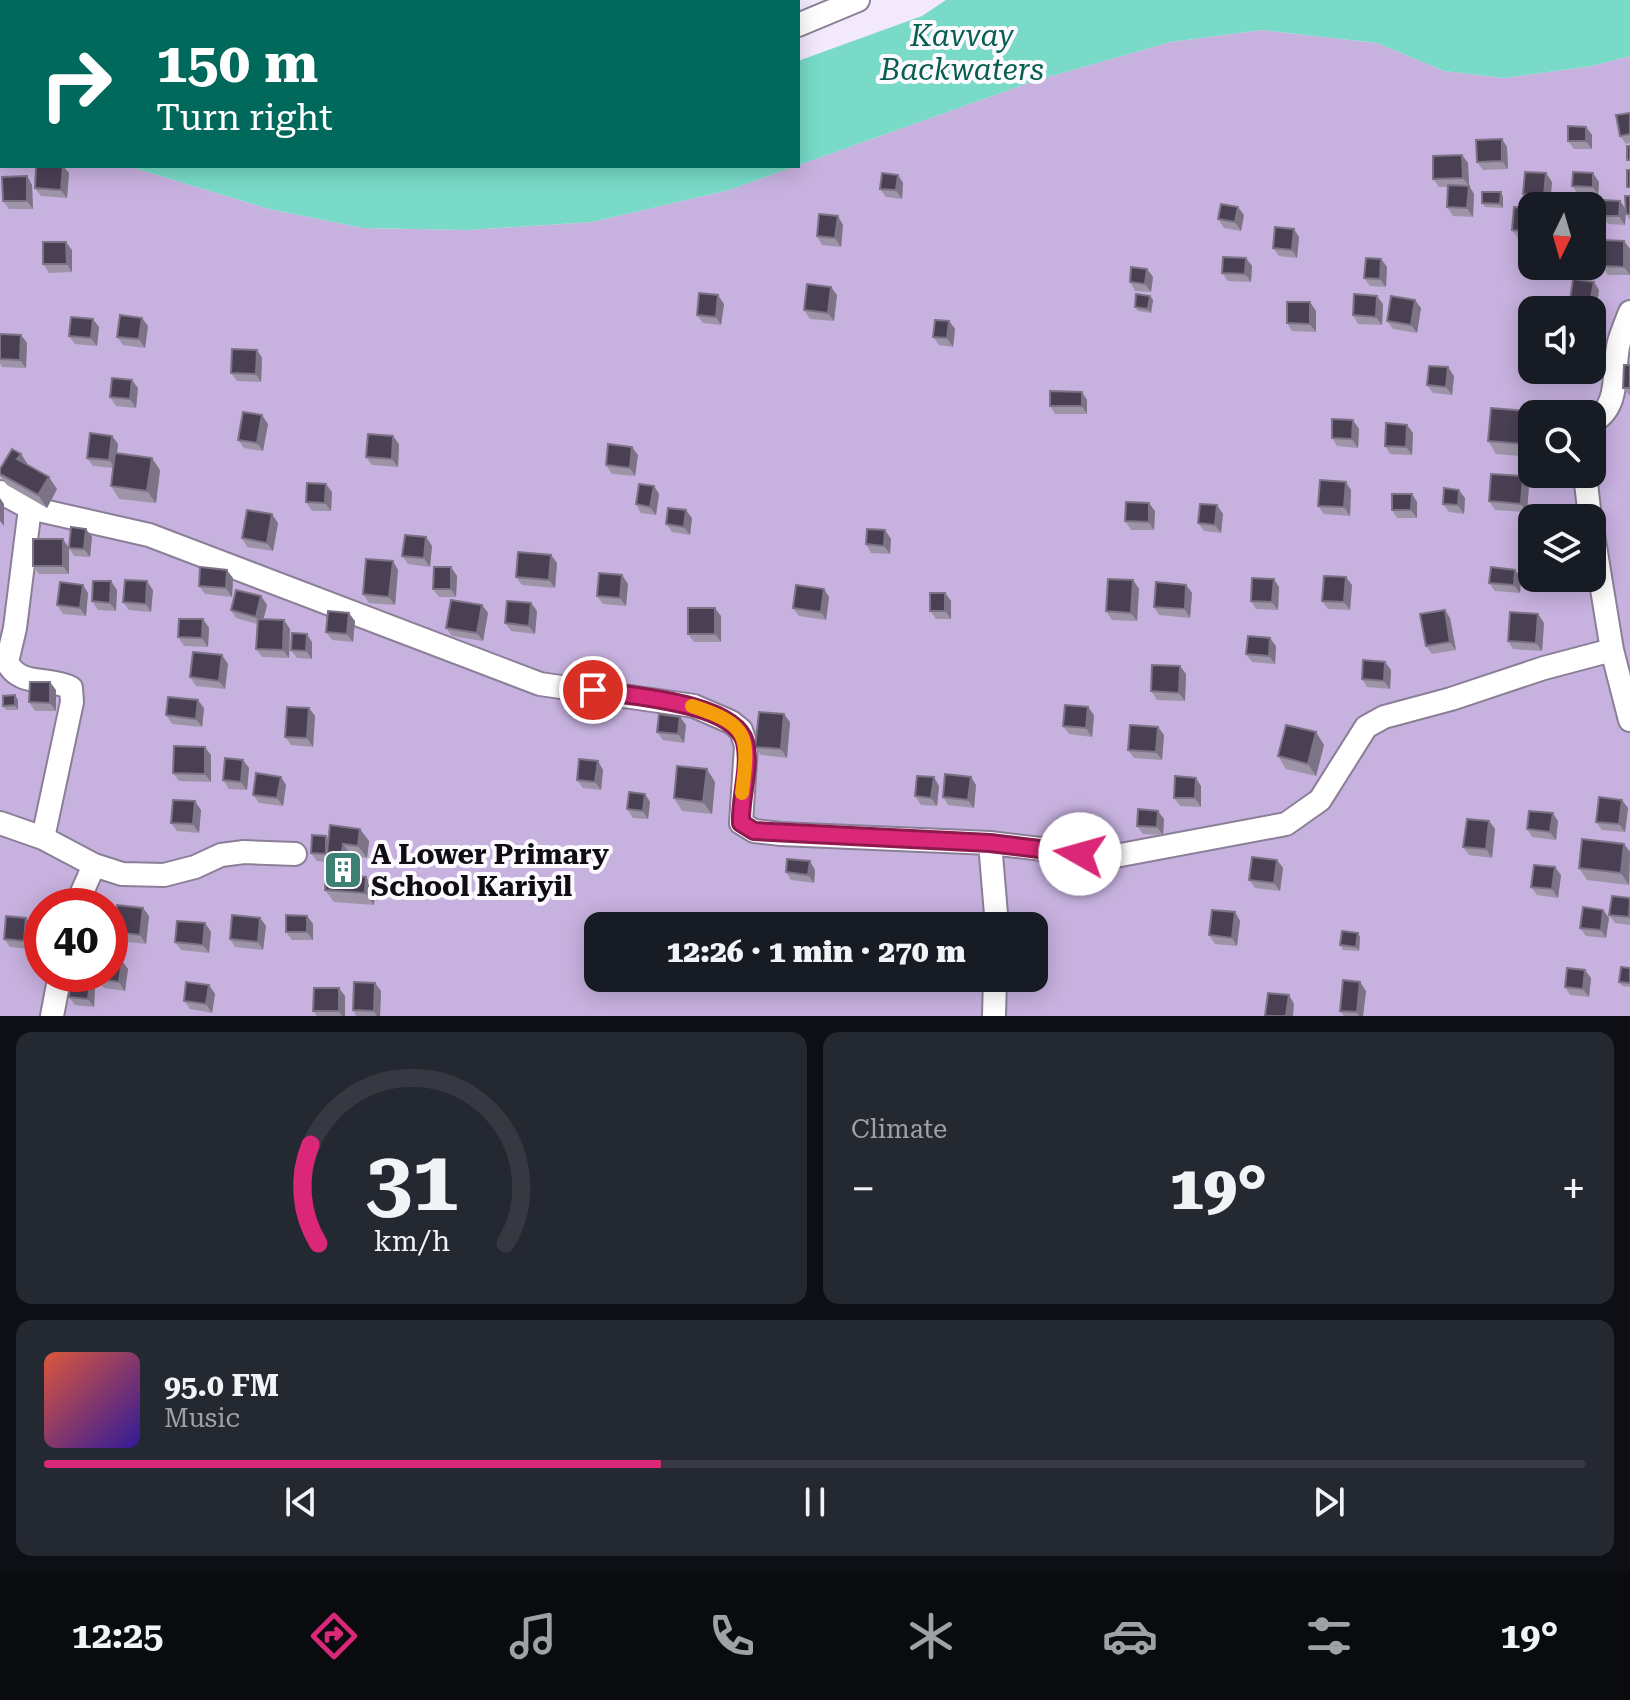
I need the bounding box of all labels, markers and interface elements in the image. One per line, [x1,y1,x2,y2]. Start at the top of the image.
water label: Kavvay Backwaters [879,18,1044,87]
text: 150 m [156,30,318,96]
icon: right [24,32,128,136]
text: Turn right [156,97,333,139]
north arrow [1518,192,1606,280]
map controls [1518,192,1606,592]
button: sound [1518,296,1606,384]
button: search [1518,400,1606,488]
button: layers [1518,504,1606,592]
pin [559,656,627,724]
icon: arrive [571,668,615,712]
position arrow [1038,812,1122,896]
place label: A Lower Primary School Kariyil [371,838,609,903]
building icon: A Lower Primary School Kariyil [322,849,364,891]
speed limit sign: 40 [24,888,128,992]
text: 12:26 · 1 min · 270 m [666,934,966,969]
text: Climate [851,1114,947,1144]
text: 31 [365,1133,458,1230]
text: 19° [1170,1153,1267,1224]
text: − [851,1163,876,1215]
text: + [1561,1163,1586,1215]
text: km/h [373,1224,450,1258]
text: 95.0 FM [164,1368,279,1403]
text: Music [164,1403,240,1433]
icon: previous [279,1480,323,1524]
icon: pause [793,1480,837,1524]
icon: next [1307,1480,1351,1524]
icon: directions [306,1608,362,1664]
icon: music [505,1608,561,1664]
icon: phone [704,1608,760,1664]
icon: climate [903,1608,959,1664]
icon: car [1102,1608,1158,1664]
icon: filters [1301,1608,1357,1664]
text: 12:25 [71,1615,163,1657]
text: 19° [1500,1615,1558,1657]

